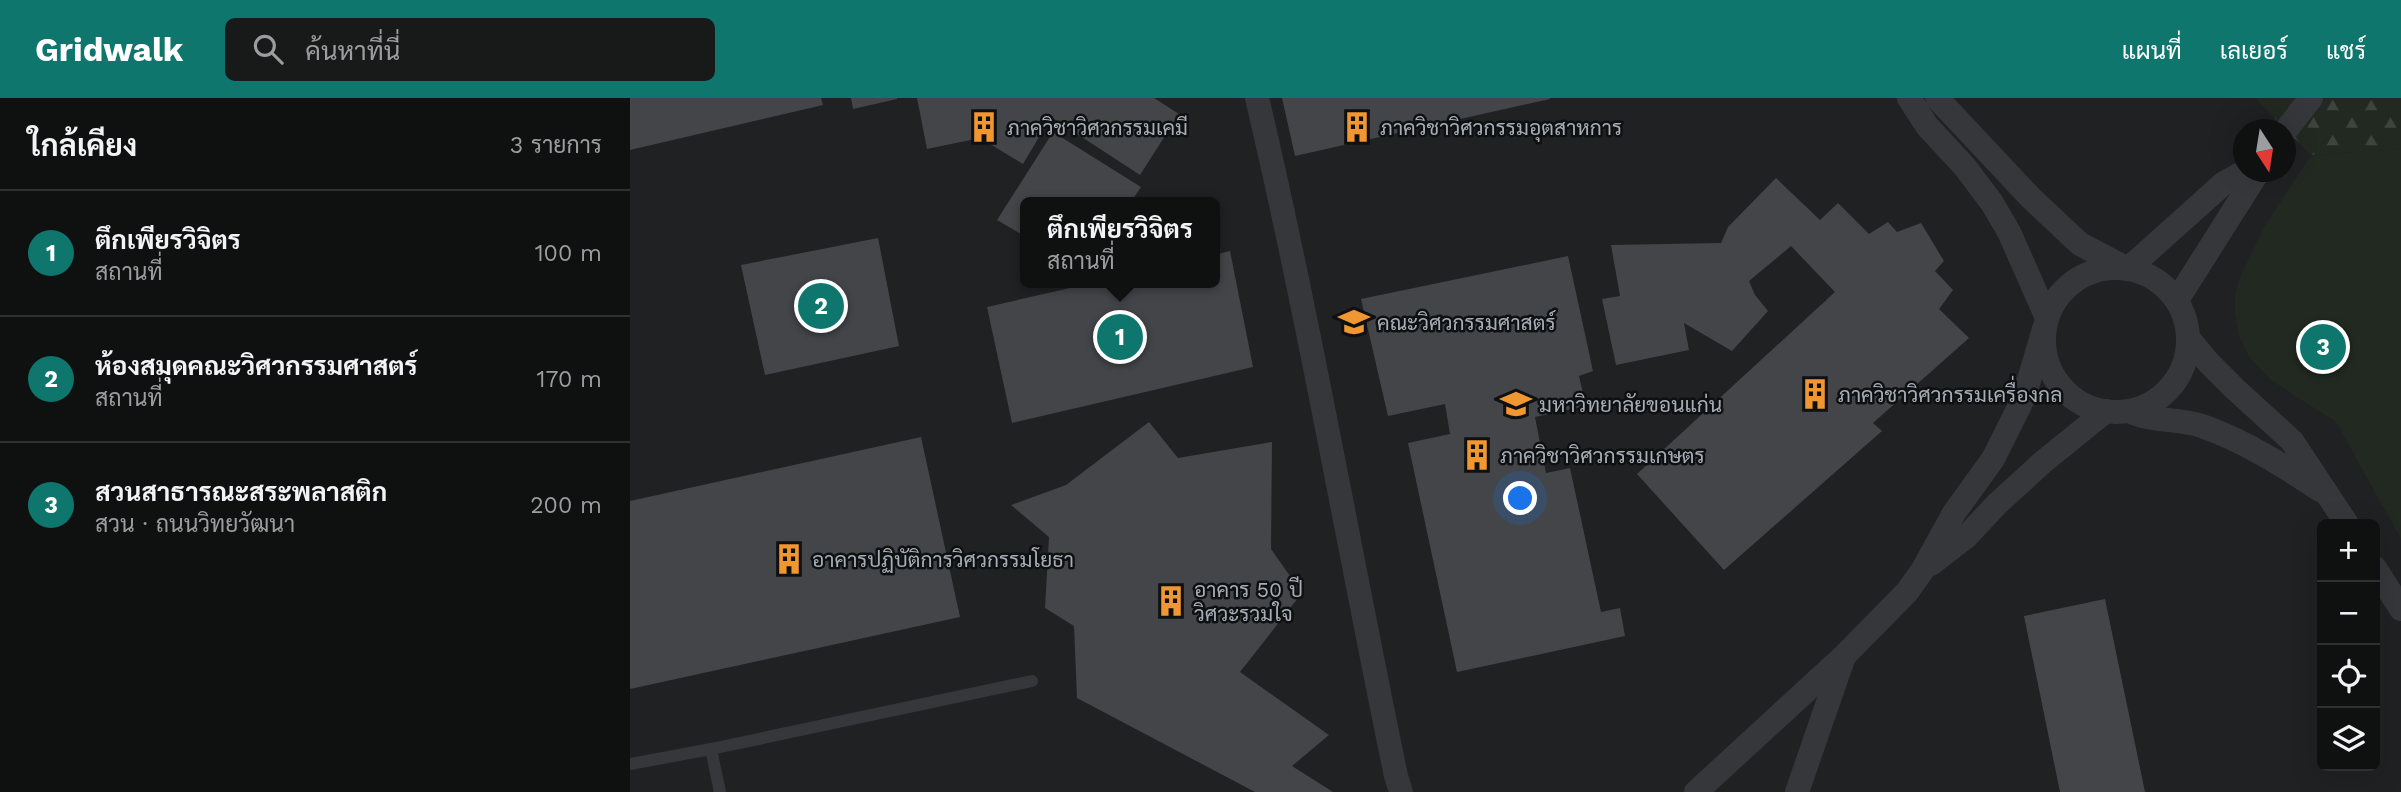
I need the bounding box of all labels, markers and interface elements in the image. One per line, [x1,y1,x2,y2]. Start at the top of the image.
search box [225,18,715,81]
text: Gridwalk [35,30,183,69]
icon: search [249,30,287,68]
text: ค้นหาที่นี่ [305,36,400,66]
text: แผนที่ [2122,37,2182,65]
text: เลเยอร์ [2220,37,2288,65]
text: แชร์ [2326,37,2366,65]
building icon: ภาควิชาวิศวกรรมเคมี [967,110,1001,144]
building icon: ภาควิชาวิศวกรรมอุตสาหการ [1340,110,1374,144]
place label: ภาควิชาวิศวกรรมเคมี [1007,115,1188,140]
place label: ภาควิชาวิศวกรรมอุตสาหการ [1380,115,1622,142]
north arrow [2233,119,2296,182]
text: ใกล้เคียง [28,128,137,163]
text: 3 รายการ [510,132,602,159]
popup [1020,197,1220,288]
text: ตึกเพียรวิจิตร [1047,214,1193,244]
text: ตึกเพียรวิจิตร [95,225,241,255]
text: 1 [46,240,56,267]
text: 100 m [535,240,602,267]
text: สถานที่ [1047,248,1115,275]
text: สถานที่ [95,259,163,286]
pin: 2 [798,280,844,332]
school or university icon: คณะวิศวกรรมศาสตร์ [1337,305,1371,339]
place label: คณะวิศวกรรมศาสตร์ [1377,309,1556,335]
pin: 1 [1097,311,1143,363]
pin: 3 [2300,321,2346,373]
text: ห้องสมุดคณะวิศวกรรมศาสตร์ [95,351,418,381]
text: 2 [44,366,58,393]
text: 170 m [537,366,602,393]
place label: ภาควิชาวิศวกรรมเครื่องกล [1838,375,2062,407]
building icon: ภาควิชาวิศวกรรมเครื่องกล [1798,377,1832,411]
text: สถานที่ [95,385,163,412]
school or university icon: มหาวิทยาลัยขอนแก่น [1499,387,1533,421]
place label: มหาวิทยาลัยขอนแก่น [1539,392,1722,417]
building icon: ภาควิชาวิศวกรรมเกษตร [1460,438,1494,472]
place label: ภาควิชาวิศวกรรมเกษตร [1500,443,1705,468]
text: สวนสาธารณะสระพลาสติก [95,477,387,507]
your location [1503,481,1537,515]
text: 3 [44,492,58,519]
text: 200 m [530,492,602,519]
text: สวน · ถนนวิทยวัฒนา [95,511,295,538]
map controls [2317,519,2380,771]
button: + [2317,519,2380,582]
building icon: อาคารปฏิบัติการวิศวกรรมโยธา [772,542,806,576]
place label: อาคารปฏิบัติการวิศวกรรมโยธา [812,547,1074,573]
place label: อาคาร 50 ปี วิศวะรวมใจ [1194,576,1303,626]
button: − [2317,582,2380,645]
building icon: อาคาร 50 ปี วิศวะรวมใจ [1154,584,1188,618]
button: locate [2317,645,2380,708]
button: layers [2317,708,2380,771]

